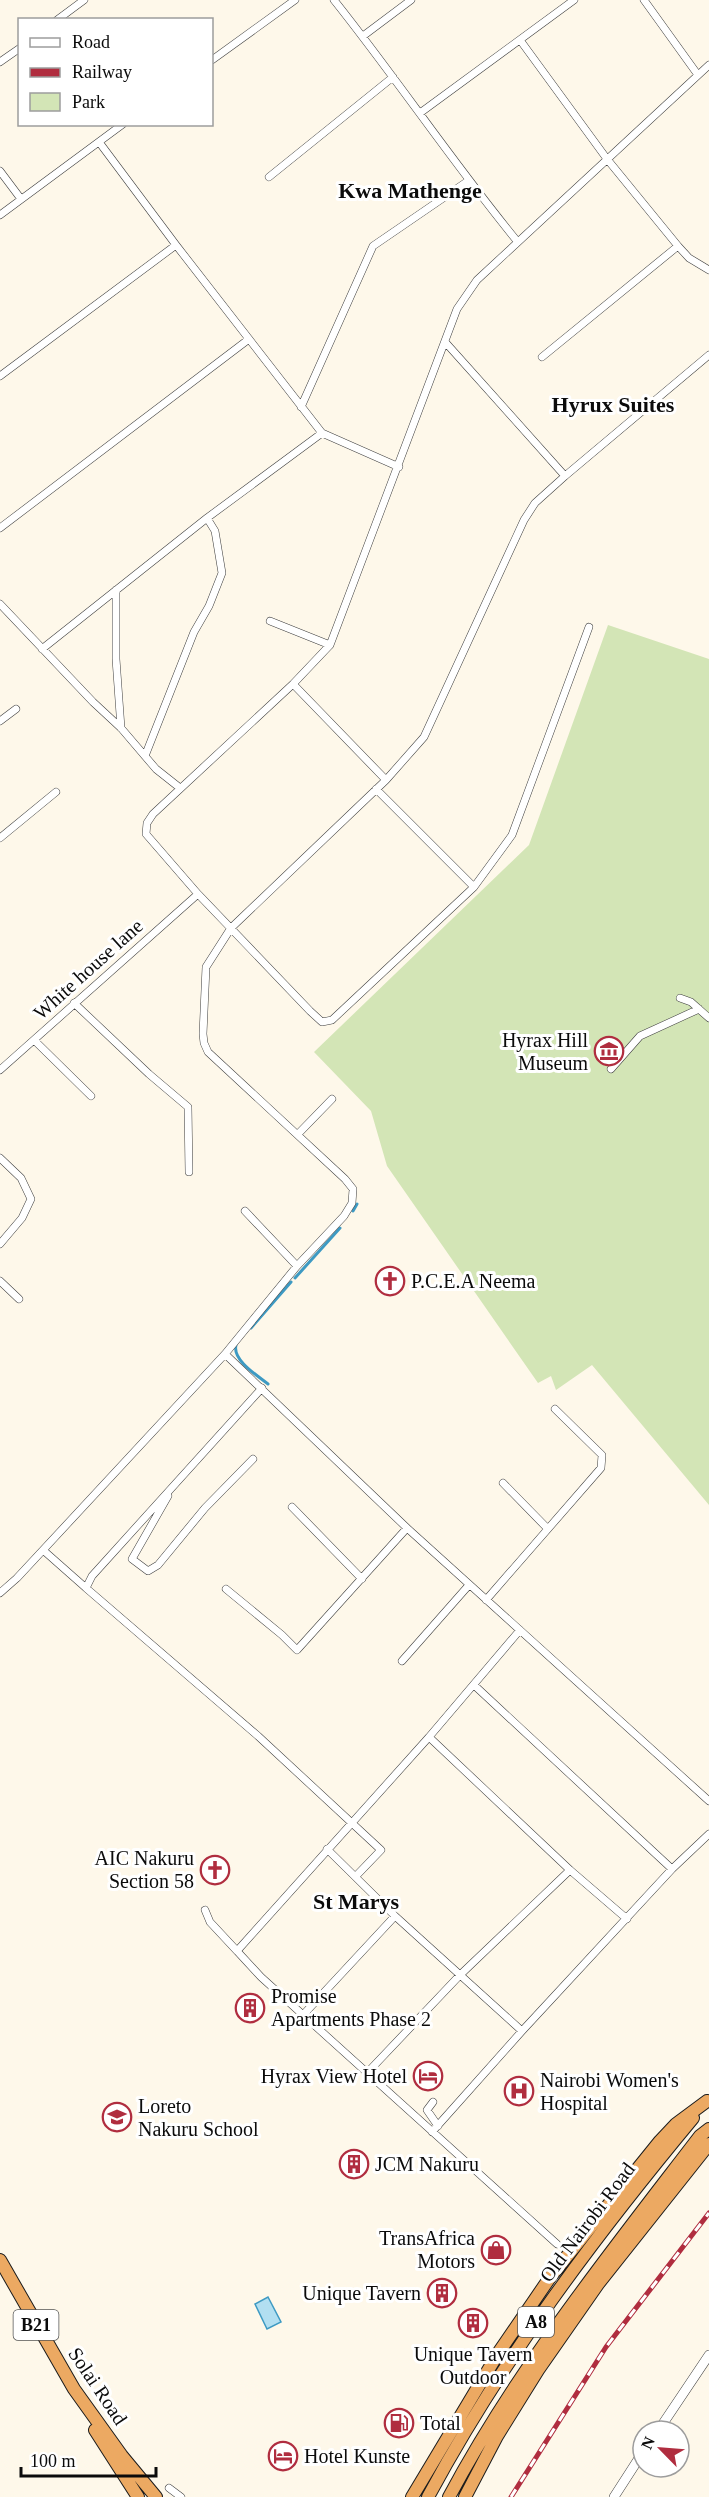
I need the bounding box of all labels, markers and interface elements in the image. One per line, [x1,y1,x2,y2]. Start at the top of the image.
legend [18,18,213,126]
text: Road [72,32,110,52]
text: Railway [72,62,132,82]
text: Park [72,92,105,112]
district label: Kwa Mathenge [338,178,482,203]
district label: Hyrux Suites [552,392,675,417]
street label: White house lane [29,914,147,1024]
place label: Hyrax Hill Museum [502,1029,588,1074]
museum icon: Hyrax Hill Museum [593,1035,625,1067]
church icon: P.C.E.A Neema [374,1265,406,1297]
place label: P.C.E.A Neema [411,1270,536,1292]
place label: AIC Nakuru Section 58 [95,1847,194,1892]
church icon: AIC Nakuru Section 58 [199,1854,231,1886]
district label: St Marys [313,1889,400,1914]
place label: Promise Apartments Phase 2 [271,1985,431,2031]
building icon: Promise Apartments Phase 2 [234,1992,266,2024]
hotel icon: Hyrax View Hotel [412,2060,444,2092]
place label: Hyrax View Hotel [261,2065,407,2088]
place label: Nairobi Women's Hospital [540,2069,679,2115]
hospital icon: Nairobi Women's Hospital [503,2075,535,2107]
place label: Loreto Nakuru School [138,2095,259,2140]
school or university icon: Loreto Nakuru School [101,2101,133,2133]
building icon: JCM Nakuru [338,2148,370,2180]
place label: JCM Nakuru [375,2153,479,2175]
street label: Old Nairobi Road [535,2158,639,2286]
place label: TransAfrica Motors [379,2227,475,2272]
shop icon: TransAfrica Motors [480,2234,512,2266]
building icon: Unique Tavern [426,2277,458,2309]
place label: Unique Tavern [302,2282,421,2305]
building icon: Unique Tavern Outdoor [457,2307,489,2339]
road number: A8 [518,2307,554,2337]
road number: B21 [14,2310,58,2340]
street label: Solai Road [64,2343,132,2429]
place label: Unique Tavern Outdoor [414,2343,532,2388]
fuel station icon: Total [383,2407,415,2439]
place label: Total [420,2412,461,2434]
north arrow [631,2419,691,2479]
text: N [638,2434,658,2452]
scale bar [21,2440,156,2478]
hotel icon: Hotel Kunste [267,2440,299,2472]
place label: Hotel Kunste [304,2445,410,2467]
text: 100 m [30,2451,76,2471]

